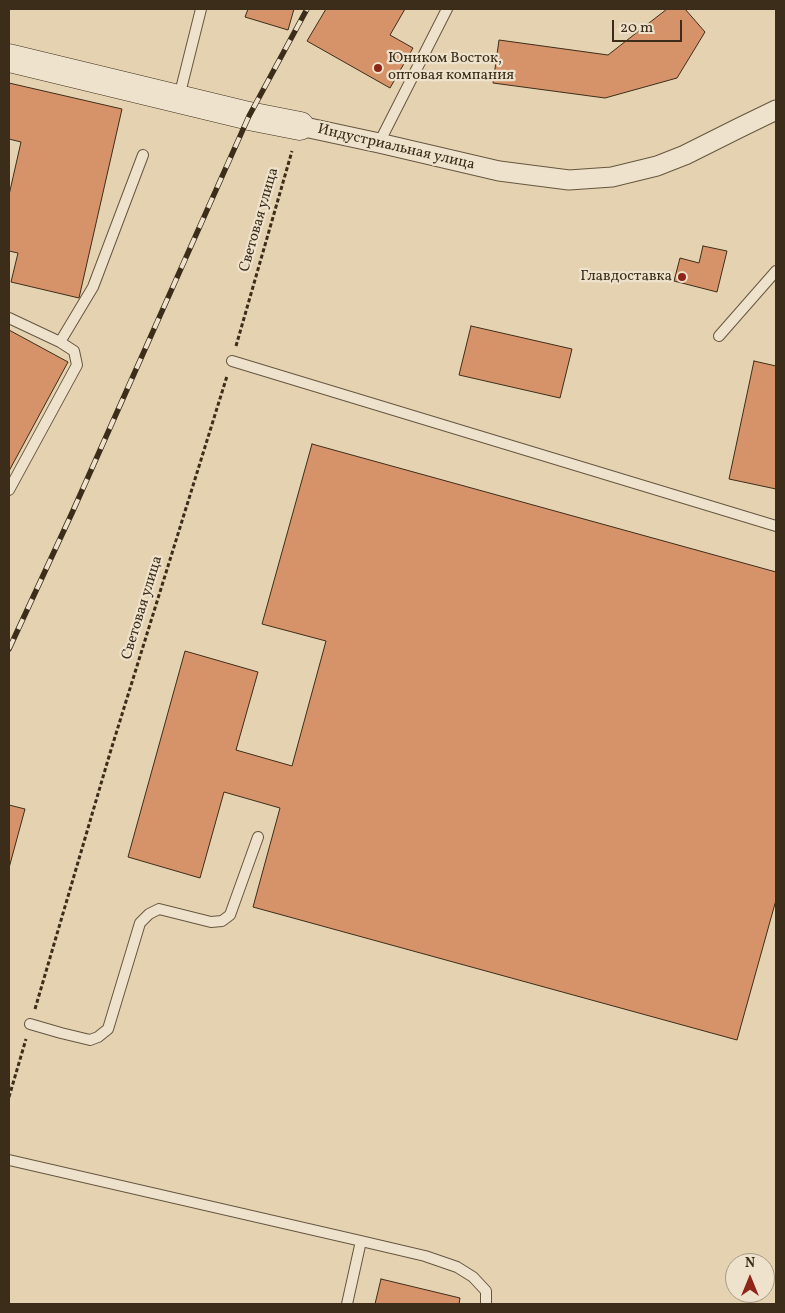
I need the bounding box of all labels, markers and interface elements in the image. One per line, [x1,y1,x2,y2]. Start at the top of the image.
scale bar [615,10,685,42]
text: 20 m [620,18,653,39]
place label: Юником Восток, оптовая компания [388,50,514,85]
marker: Юником Восток, оптовая компания [372,62,384,74]
street label: Индустриальная улица [316,121,476,175]
street label: Световая улица [237,166,283,274]
place label: Главдоставка [580,268,672,286]
marker: Главдоставка [676,271,688,283]
street label: Световая улица [119,554,167,662]
north arrow [725,1253,775,1303]
text: N [745,1254,755,1273]

